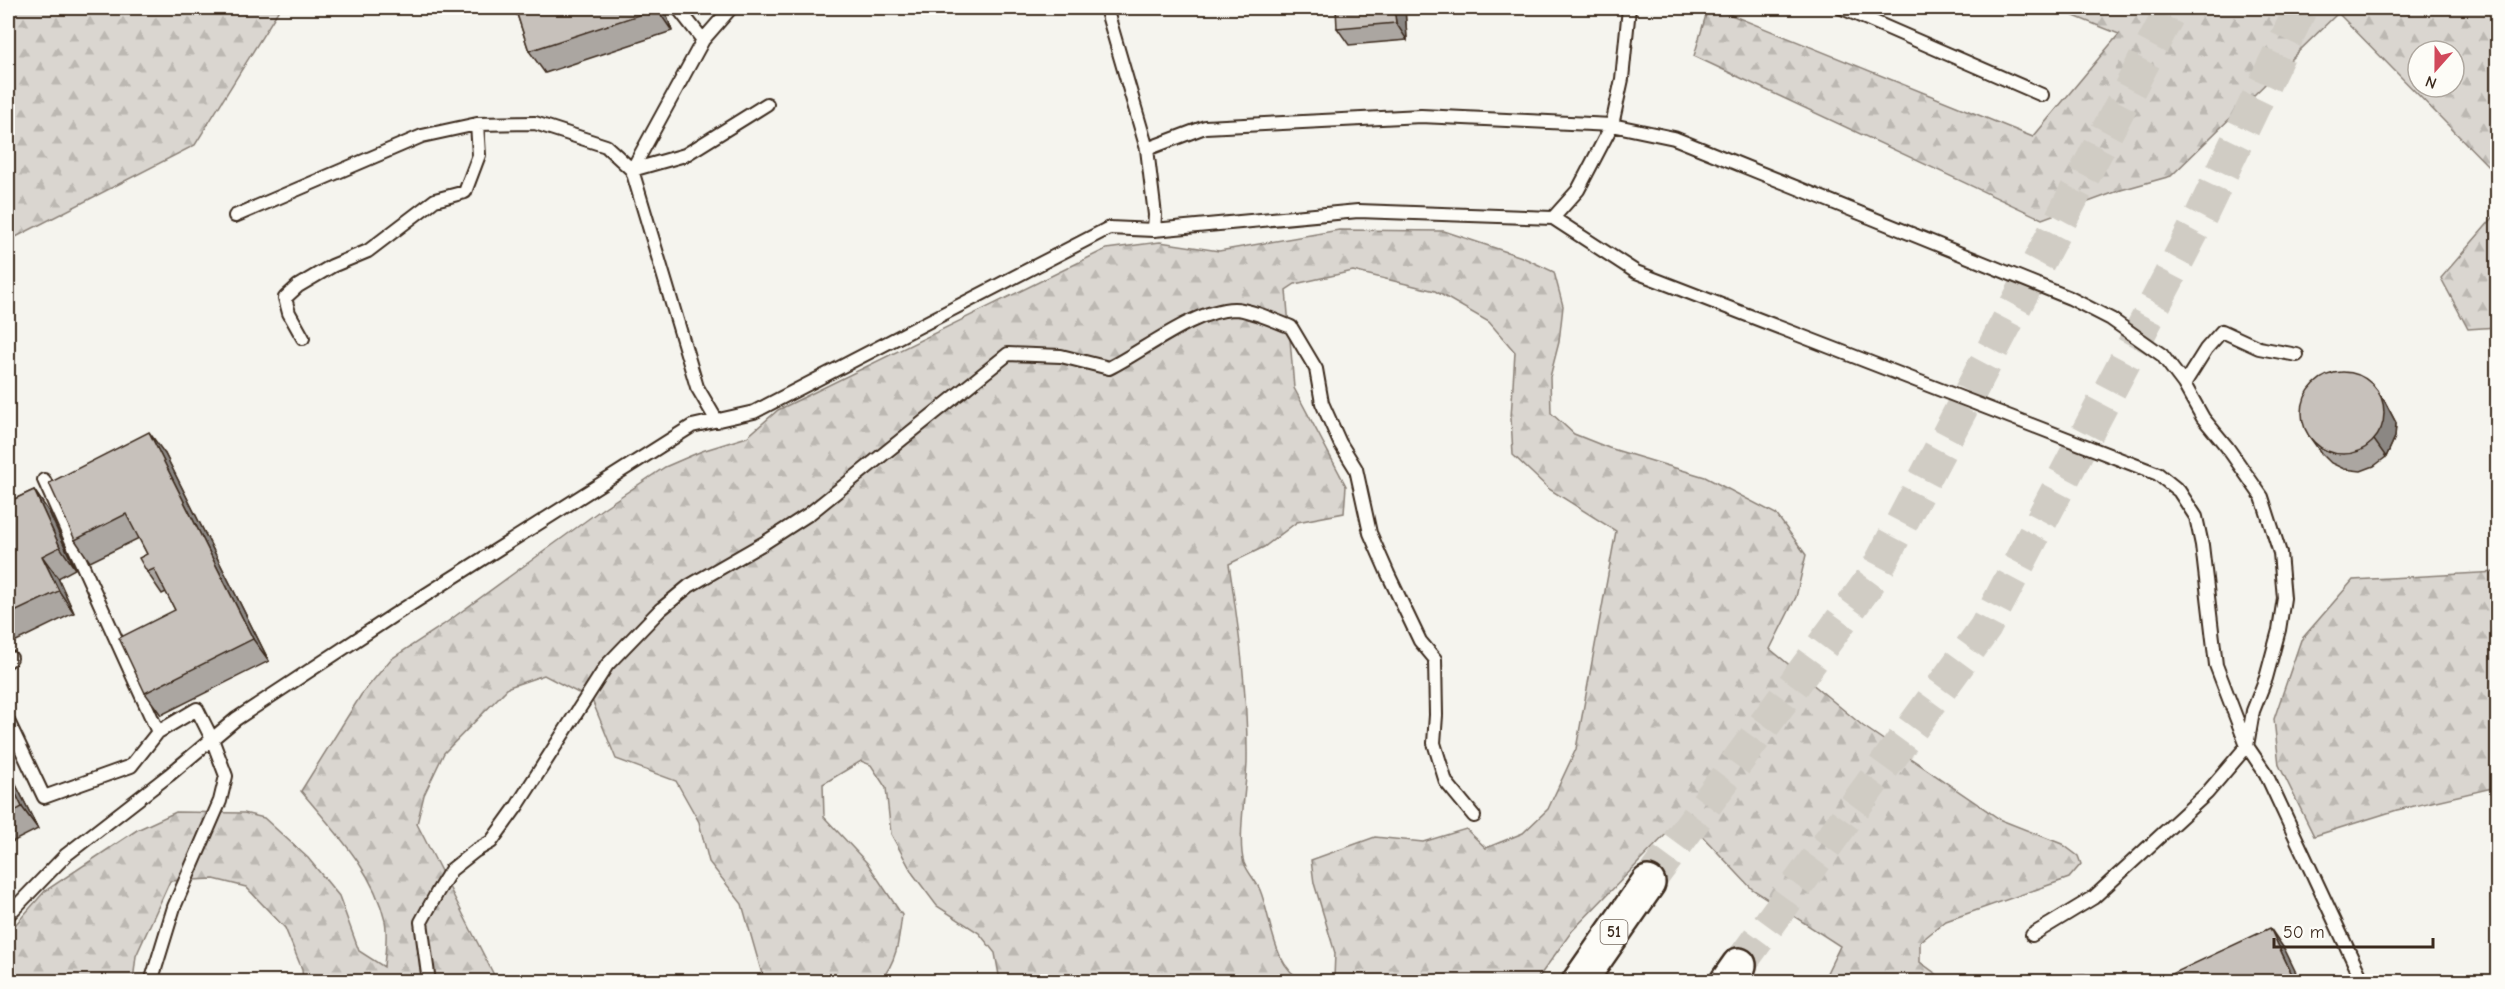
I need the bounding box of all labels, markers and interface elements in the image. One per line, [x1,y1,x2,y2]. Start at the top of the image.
north arrow [2406,39,2466,99]
text: N [2423,72,2439,92]
scale bar [2274,911,2433,949]
road number: 51 [1600,920,1628,944]
text: 50 m [2283,922,2325,943]

